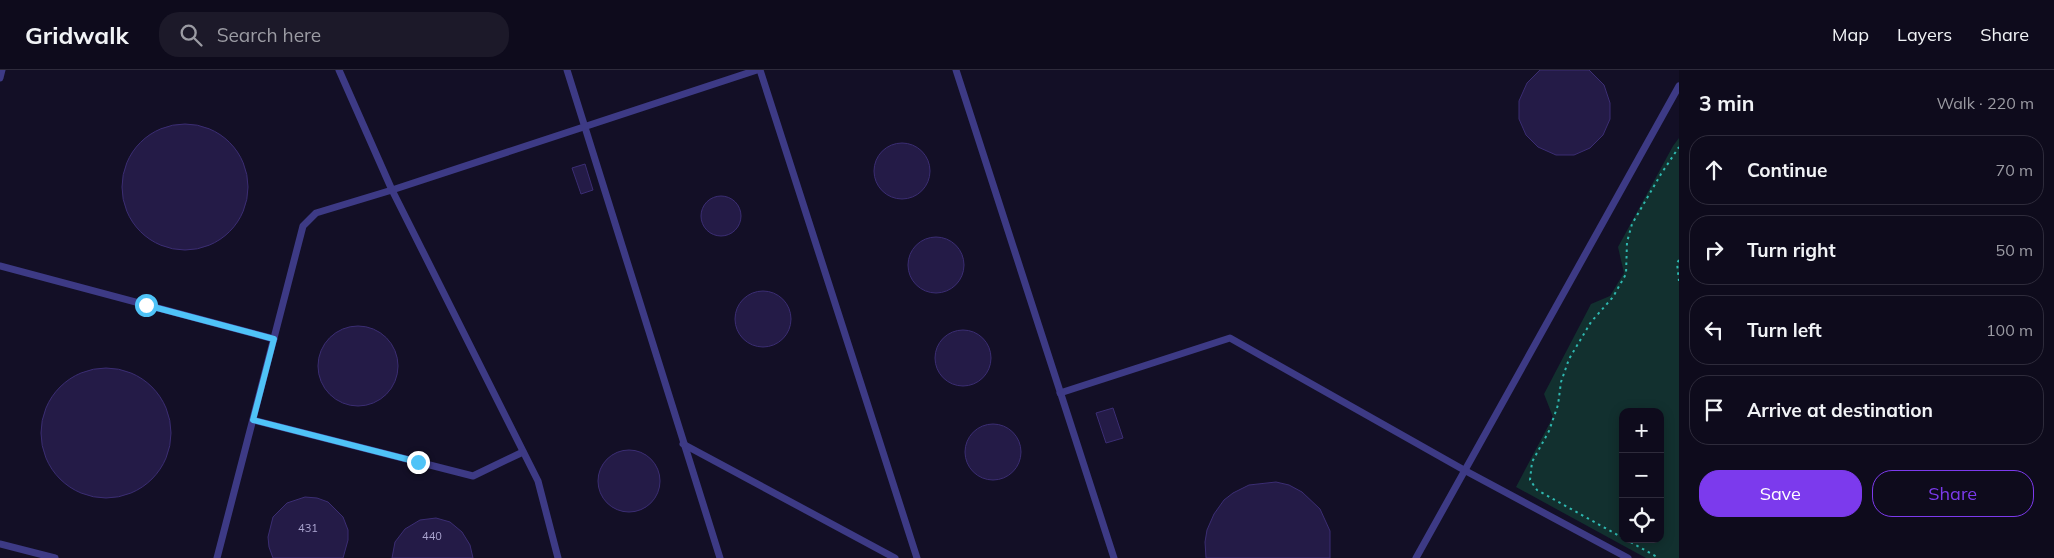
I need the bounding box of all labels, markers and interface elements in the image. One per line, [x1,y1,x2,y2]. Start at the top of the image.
search box [159,12,509,57]
text: Gridwalk [25,20,129,50]
icon: search [177,21,205,49]
text: Search here [217,23,321,47]
text: Map [1832,23,1869,46]
text: Layers [1897,23,1952,46]
text: Share [1980,23,2029,46]
text: 3 min [1699,90,1754,116]
text: Walk · 220 m [1936,93,2034,113]
icon: ahead [1700,156,1728,184]
text: Continue [1747,158,1827,182]
text: 70 m [1996,160,2033,180]
icon: right [1700,236,1728,264]
text: Turn right [1747,238,1836,262]
text: 50 m [1996,240,2033,260]
route start [135,294,158,317]
icon: left [1700,316,1728,344]
text: Turn left [1747,318,1822,342]
text: 100 m [1986,320,2033,340]
icon: arrive [1700,396,1728,424]
text: Arrive at destination [1747,398,1933,422]
map controls [1619,408,1664,543]
button: + [1619,408,1664,453]
route end [407,451,430,474]
button: − [1619,453,1664,498]
button: Save [1699,470,1862,517]
button: Share [1872,470,2034,517]
button: locate [1619,498,1664,543]
house number: 431 [298,521,318,535]
house number: 440 [422,529,442,543]

